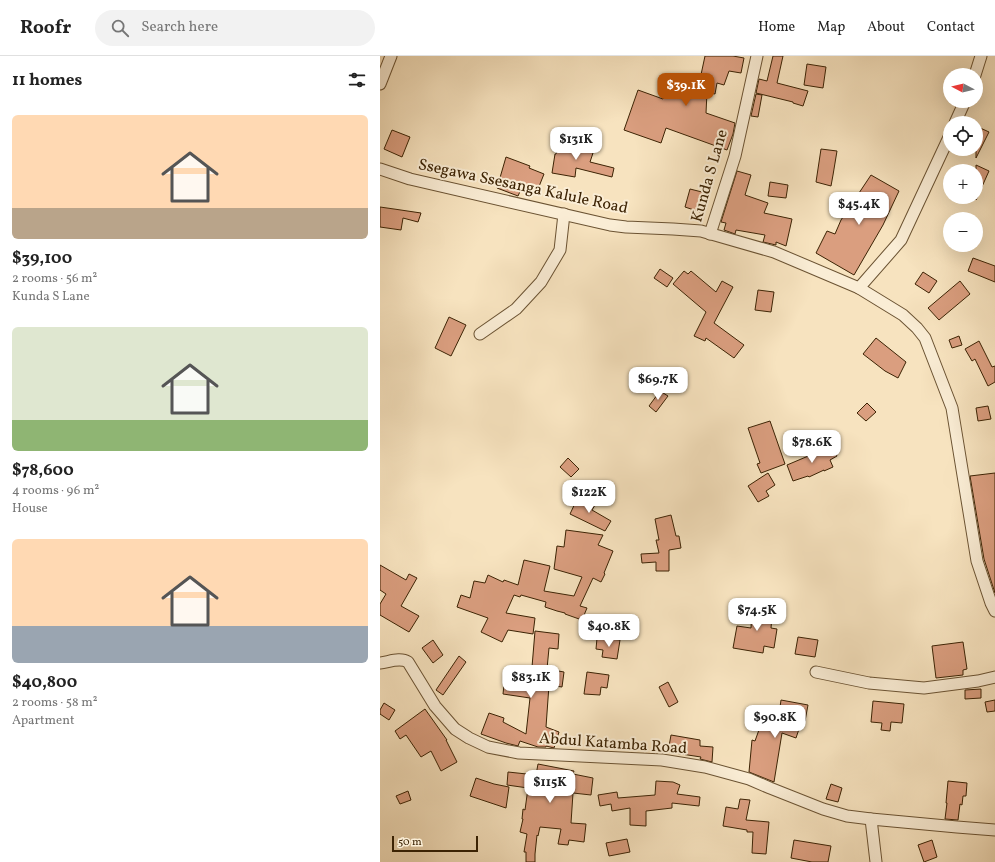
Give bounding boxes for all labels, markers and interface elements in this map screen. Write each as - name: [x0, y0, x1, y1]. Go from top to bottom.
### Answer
- search box: [95, 10, 375, 46]
- text: Roofr: [20, 15, 71, 41]
- icon: search: [109, 17, 131, 39]
- text: Search here: [141, 17, 218, 38]
- text: Home: [758, 18, 795, 37]
- text: Map: [817, 18, 845, 37]
- text: About: [867, 18, 905, 37]
- text: Contact: [927, 18, 975, 37]
- north arrow: [943, 68, 983, 108]
- map controls: [943, 68, 983, 252]
- text: 11 homes: [12, 69, 82, 92]
- icon: filters: [346, 69, 368, 91]
- pin: $39.1K: [653, 73, 719, 107]
- text: $39.1K: [666, 77, 706, 95]
- button: locate: [943, 116, 983, 156]
- pin: $131K: [548, 127, 604, 161]
- street label: Kunda S Lane: [686, 127, 734, 225]
- text: $131K: [559, 131, 593, 149]
- icon: home: [154, 141, 226, 213]
- street label: Ssegawa Ssesanga Kalule Road: [416, 154, 630, 220]
- button: +: [943, 164, 983, 204]
- pin: $45.4K: [826, 192, 892, 226]
- text: $45.4K: [838, 196, 880, 214]
- button: −: [943, 212, 983, 252]
- text: $39,100: [12, 247, 72, 270]
- text: 2 rooms · 56 m²: [12, 270, 97, 288]
- text: Kunda S Lane: [12, 288, 90, 306]
- icon: home: [154, 353, 226, 425]
- pin: $69.7K: [625, 367, 691, 401]
- text: $69.7K: [638, 371, 678, 389]
- pin: $78.6K: [779, 430, 845, 464]
- text: $78.6K: [792, 434, 832, 452]
- text: $78,600: [12, 459, 74, 482]
- pin: $122K: [561, 480, 617, 514]
- text: 4 rooms · 96 m²: [12, 482, 99, 500]
- text: $122K: [571, 484, 607, 502]
- text: House: [12, 500, 48, 518]
- icon: home: [154, 565, 226, 637]
- pin: $74.5K: [724, 598, 790, 632]
- text: $74.5K: [737, 602, 777, 620]
- pin: $40.8K: [576, 614, 642, 648]
- text: $40.8K: [587, 618, 631, 636]
- pin: $83.1K: [498, 665, 564, 699]
- text: $83.1K: [511, 669, 551, 687]
- text: $40,800: [12, 671, 77, 694]
- text: 2 rooms · 58 m²: [12, 694, 97, 712]
- pin: $90.8K: [742, 705, 808, 739]
- text: $90.8K: [754, 709, 796, 727]
- text: Apartment: [12, 712, 75, 730]
- street label: Abdul Katamba Road: [538, 728, 688, 760]
- pin: $115K: [522, 770, 578, 804]
- text: $115K: [533, 774, 567, 792]
- scale bar: [392, 834, 478, 853]
- text: 50 m: [398, 835, 422, 850]

